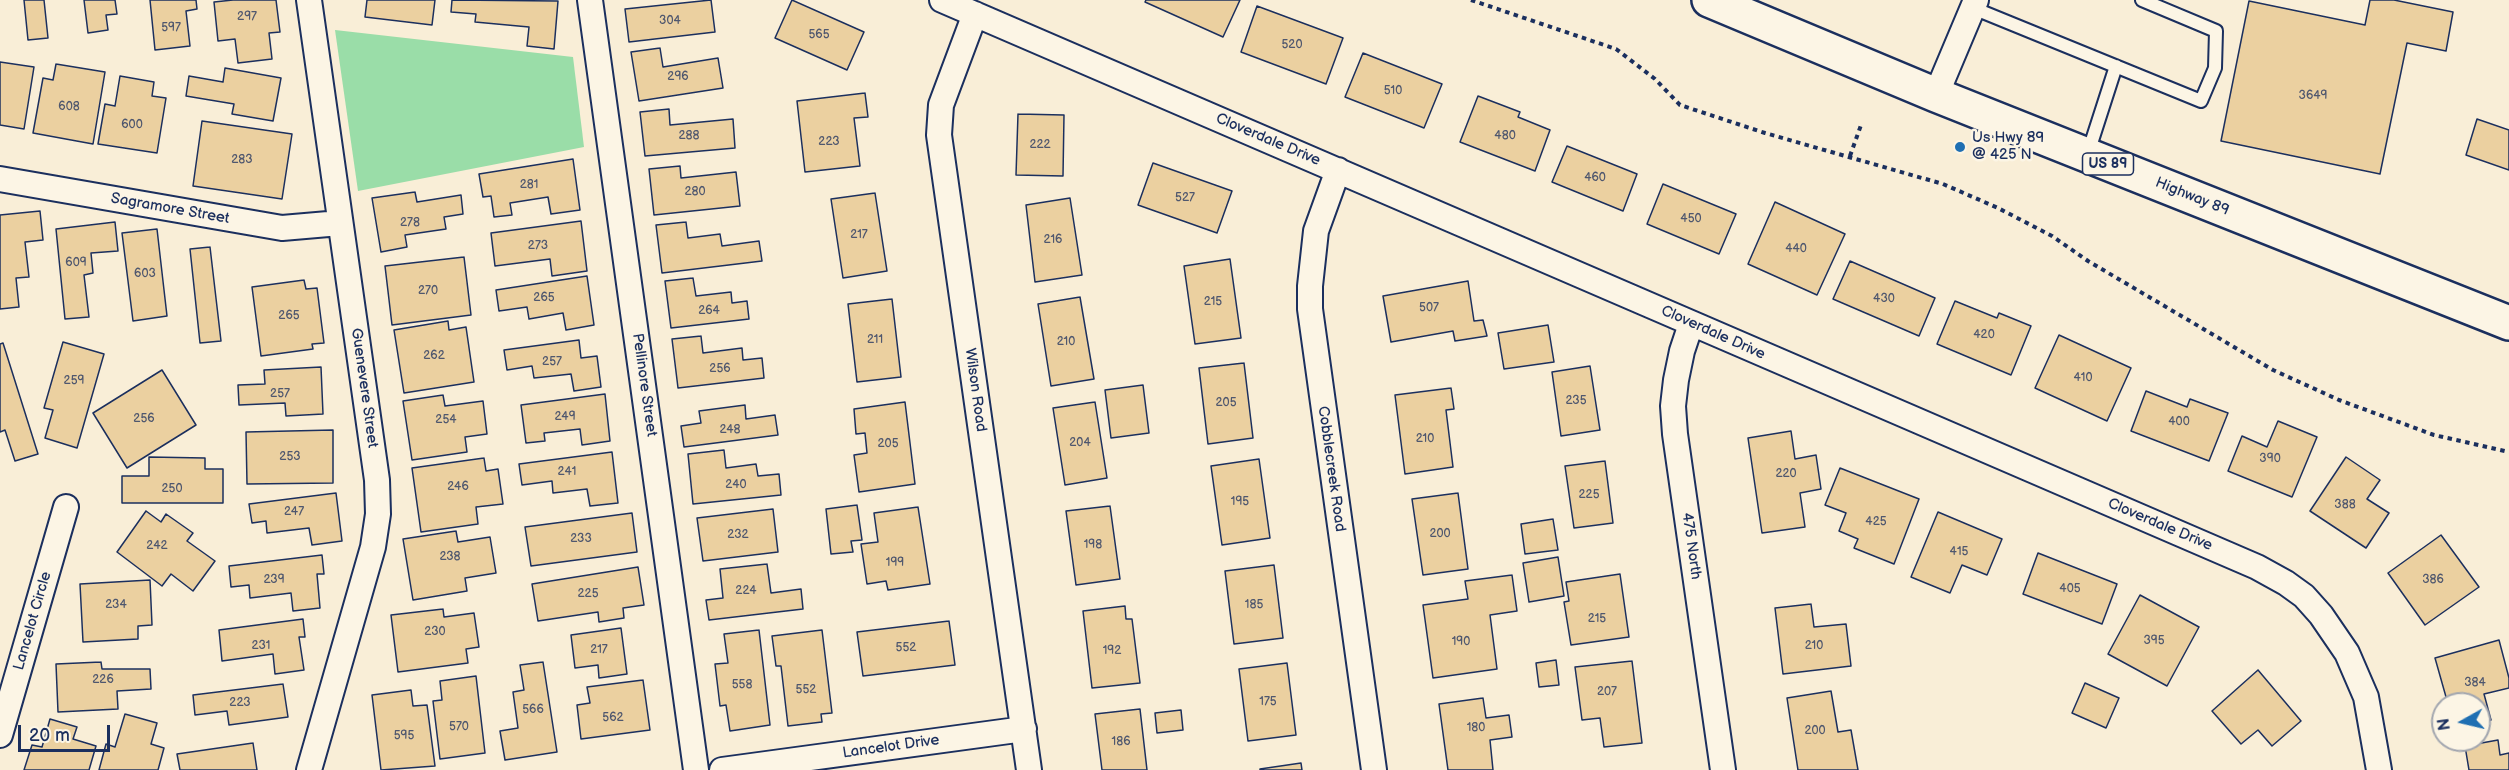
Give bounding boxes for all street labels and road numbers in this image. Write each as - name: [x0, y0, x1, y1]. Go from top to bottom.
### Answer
- street label: Cloverdale Drive: [1213, 110, 1323, 170]
- road number: US 89: [2082, 153, 2134, 175]
- street label: Highway 89: [2152, 174, 2232, 220]
- street label: Sagramore Street: [109, 190, 231, 228]
- street label: Cloverdale Drive: [1658, 302, 1768, 364]
- street label: Guenevere Street: [347, 327, 381, 449]
- street label: Pellinore Street: [628, 332, 660, 438]
- street label: Wilson Road: [960, 347, 990, 433]
- street label: Cobblecreek Road: [1313, 405, 1349, 533]
- street label: Cloverdale Drive: [2105, 495, 2215, 555]
- street label: 475 North: [1677, 511, 1705, 581]
- street label: Lancelot Circle: [10, 570, 56, 672]
- street label: Lancelot Drive: [841, 731, 941, 763]

